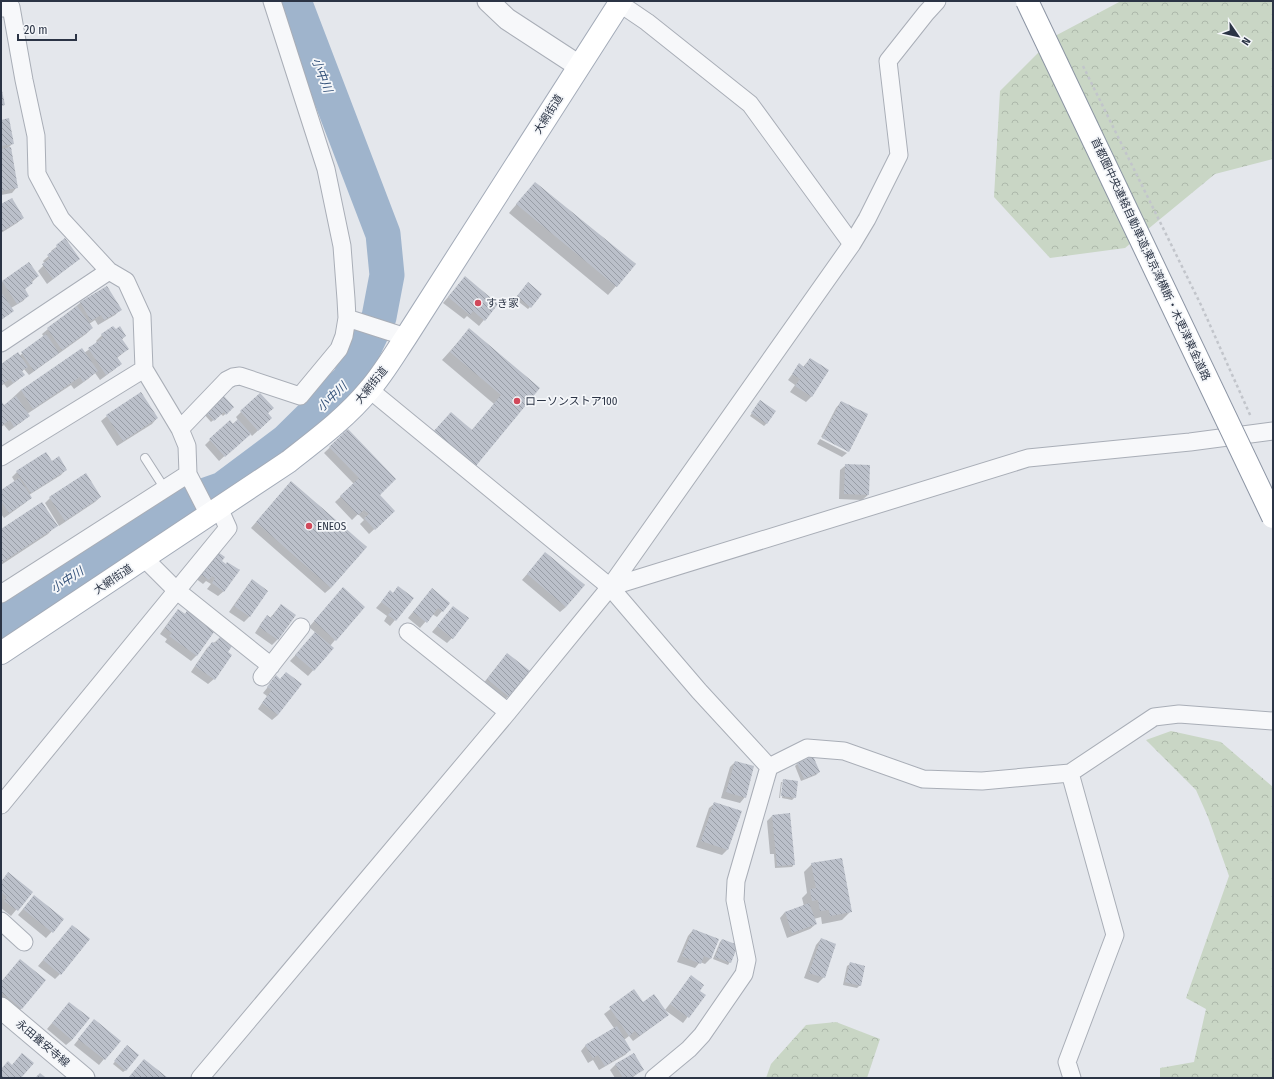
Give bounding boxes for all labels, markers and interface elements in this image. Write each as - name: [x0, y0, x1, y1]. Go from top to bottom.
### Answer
- scale bar: [18, 16, 76, 42]
- north arrow: [1218, 16, 1258, 56]
- text: 20 m: [24, 23, 48, 37]
- text: N: [1239, 35, 1253, 48]
- water label: 小中川: [309, 56, 336, 96]
- street label: 大網街道: [531, 92, 566, 136]
- street label: 首都圏中央連絡自動車道;東京湾横断・木更津東金道路: [1088, 136, 1213, 383]
- place label: すき家: [486, 297, 519, 310]
- marker: すき家: [473, 298, 483, 308]
- street label: 大網街道: [352, 364, 390, 407]
- water label: 小中川: [314, 378, 351, 415]
- place label: ローソンストア100: [525, 395, 618, 408]
- marker: ローソンストア100: [512, 396, 522, 406]
- place label: ENEOS: [317, 520, 347, 533]
- marker: ENEOS: [304, 521, 314, 531]
- street label: 大網街道: [91, 562, 135, 597]
- water label: 小中川: [48, 563, 88, 596]
- street label: 永田養安寺線: [13, 1017, 72, 1070]

